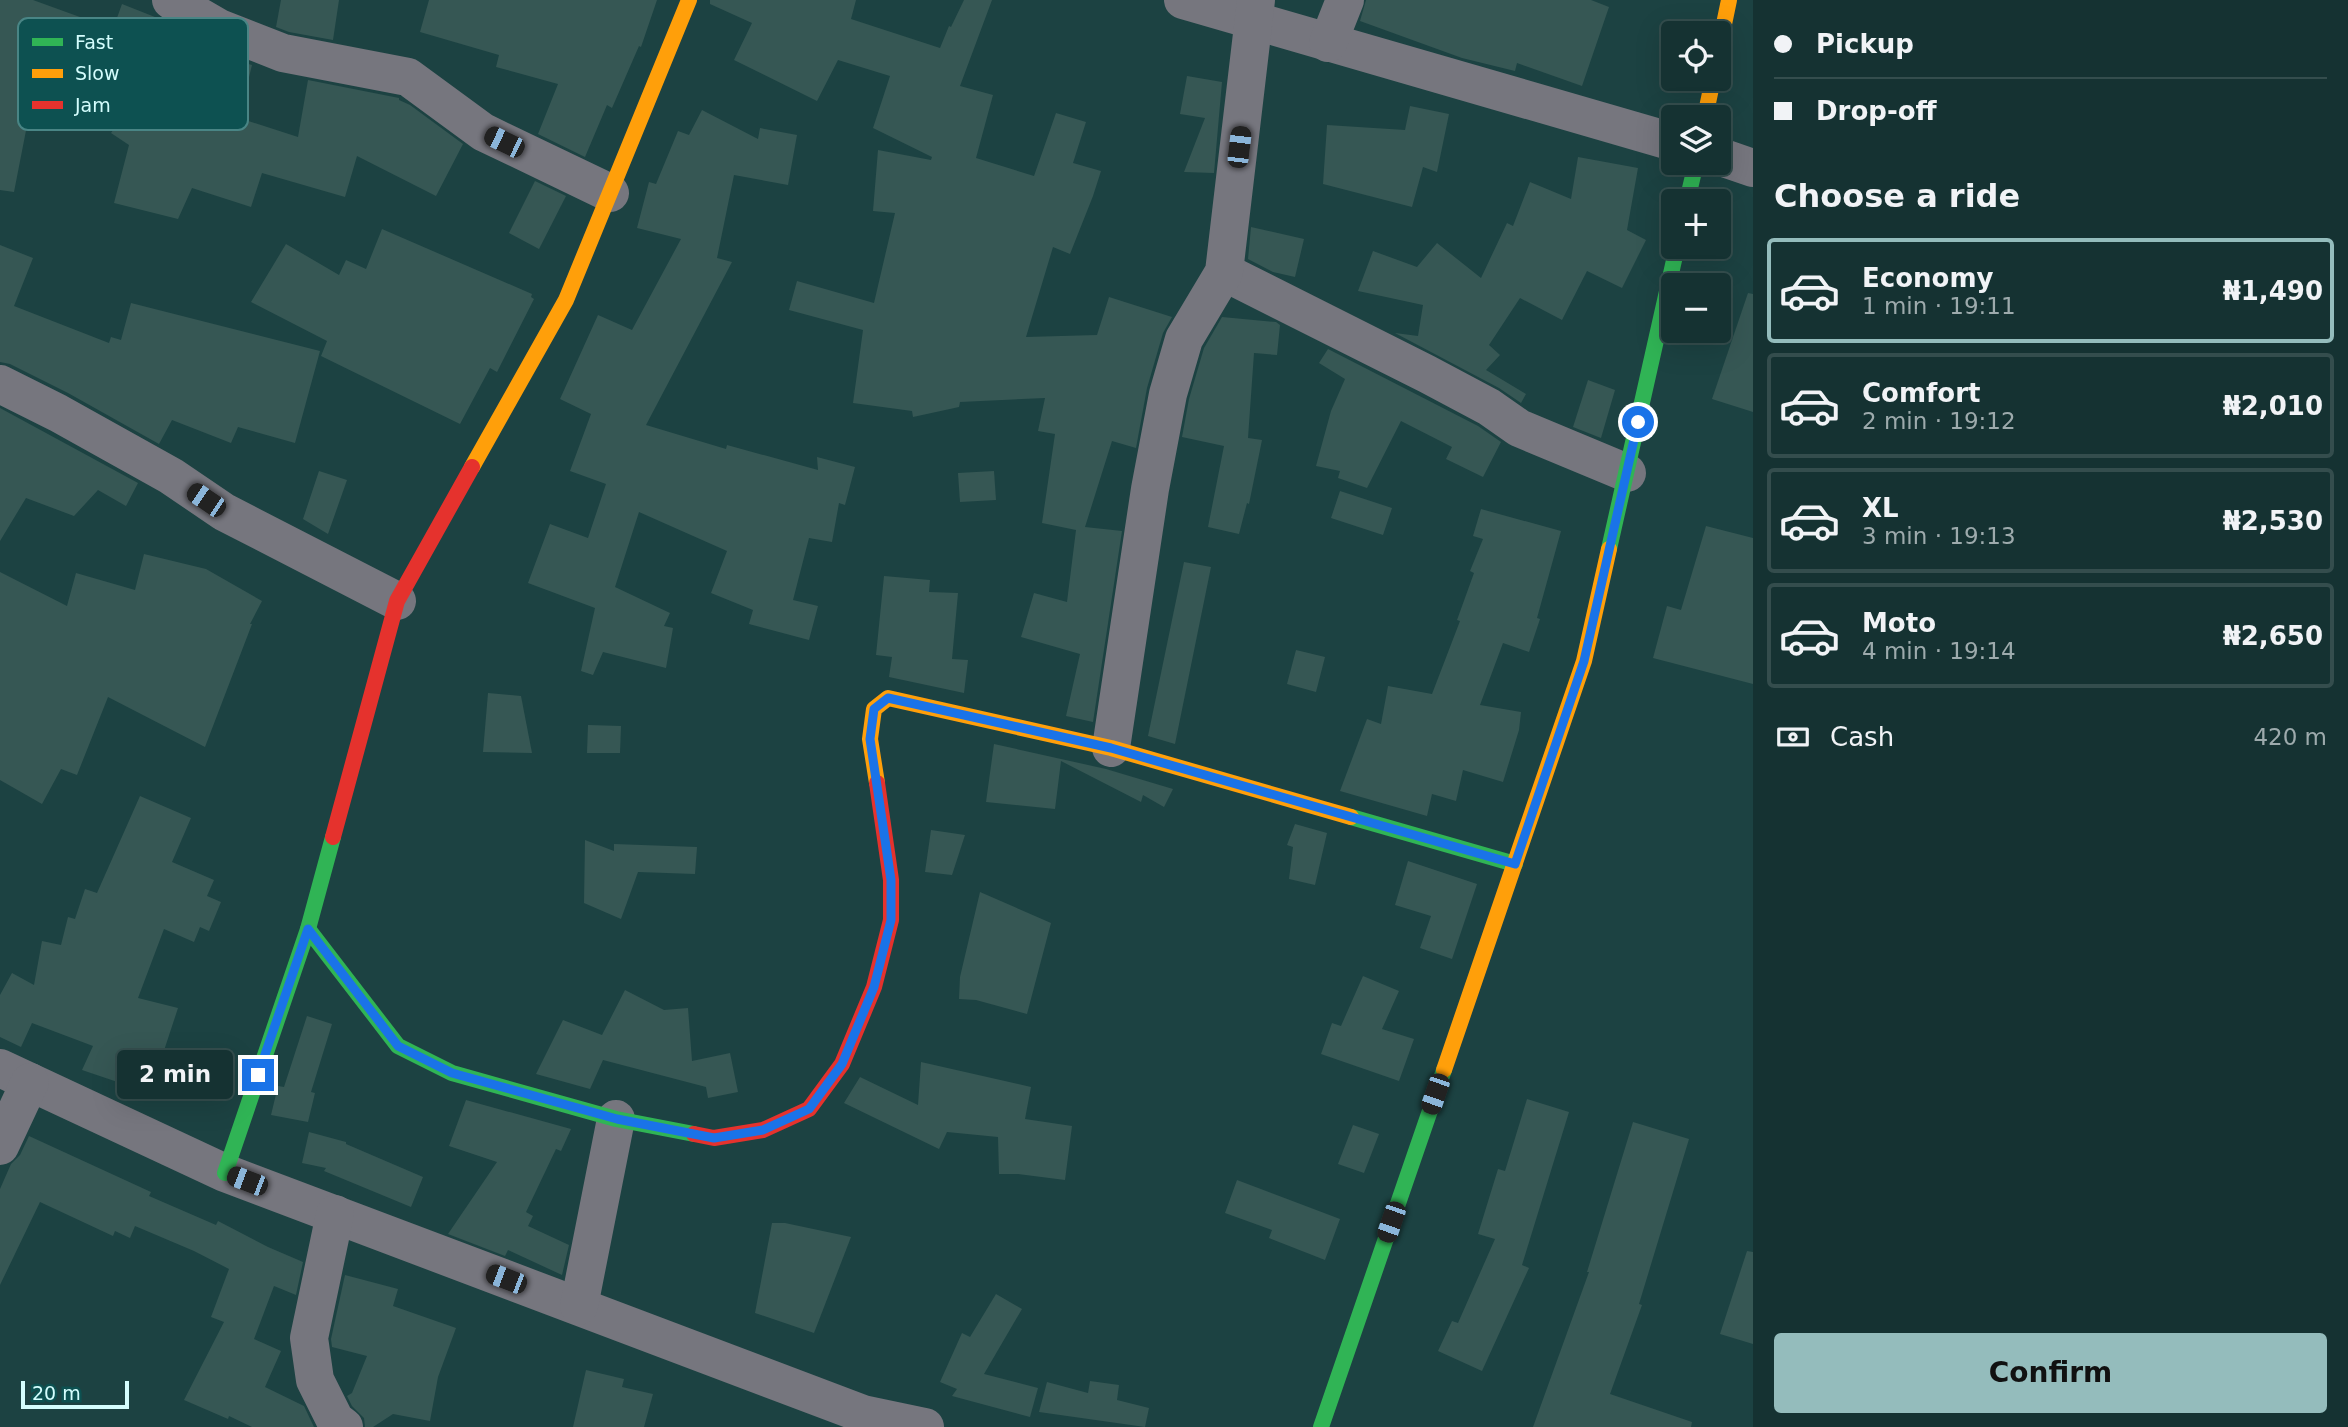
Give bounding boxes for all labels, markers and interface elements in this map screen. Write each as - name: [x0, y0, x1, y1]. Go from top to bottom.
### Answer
- legend: [18, 18, 248, 130]
- map controls: [1661, 21, 1731, 343]
- button: locate: [1661, 21, 1731, 91]
- text: Pickup: [1816, 29, 1914, 59]
- text: Fast: [75, 31, 113, 53]
- text: Slow: [75, 62, 120, 84]
- text: Jam: [74, 94, 111, 116]
- text: Drop-off: [1816, 96, 1937, 126]
- button: layers: [1661, 105, 1731, 175]
- car: [481, 123, 528, 161]
- car: [1227, 125, 1252, 169]
- text: Choose a ride: [1774, 177, 2020, 215]
- button: +: [1661, 189, 1731, 259]
- icon: car: [1778, 259, 1841, 322]
- text: Economy: [1862, 263, 1993, 293]
- button: −: [1661, 273, 1731, 343]
- text: ₦1,490: [2223, 276, 2323, 306]
- text: 1 min · 19:11: [1862, 293, 2016, 319]
- icon: car: [1778, 374, 1841, 437]
- text: Comfort: [1862, 378, 1980, 408]
- text: ₦2,010: [2223, 391, 2323, 421]
- route start: [1622, 406, 1654, 438]
- text: 2 min · 19:12: [1862, 408, 2016, 434]
- car: [183, 480, 230, 520]
- icon: car: [1778, 489, 1841, 552]
- text: XL: [1862, 493, 1899, 523]
- text: ₦2,530: [2223, 506, 2323, 536]
- text: 3 min · 19:13: [1862, 523, 2016, 549]
- icon: car: [1778, 604, 1841, 667]
- text: Moto: [1862, 608, 1936, 638]
- text: ₦2,650: [2223, 621, 2323, 651]
- text: 4 min · 19:14: [1862, 638, 2016, 664]
- icon: cash: [1774, 718, 1812, 756]
- text: Cash: [1830, 722, 1894, 752]
- text: 420 m: [2253, 724, 2327, 750]
- callout: 2 min: [118, 1050, 233, 1100]
- route end: [242, 1059, 274, 1091]
- text: 2 min: [139, 1061, 211, 1087]
- car: [1419, 1071, 1452, 1117]
- car: [224, 1164, 271, 1198]
- car: [1375, 1199, 1408, 1245]
- car: [483, 1262, 530, 1296]
- button: Confirm: [1774, 1333, 2327, 1413]
- scale bar: [21, 1378, 130, 1410]
- text: 20 m: [32, 1382, 81, 1404]

